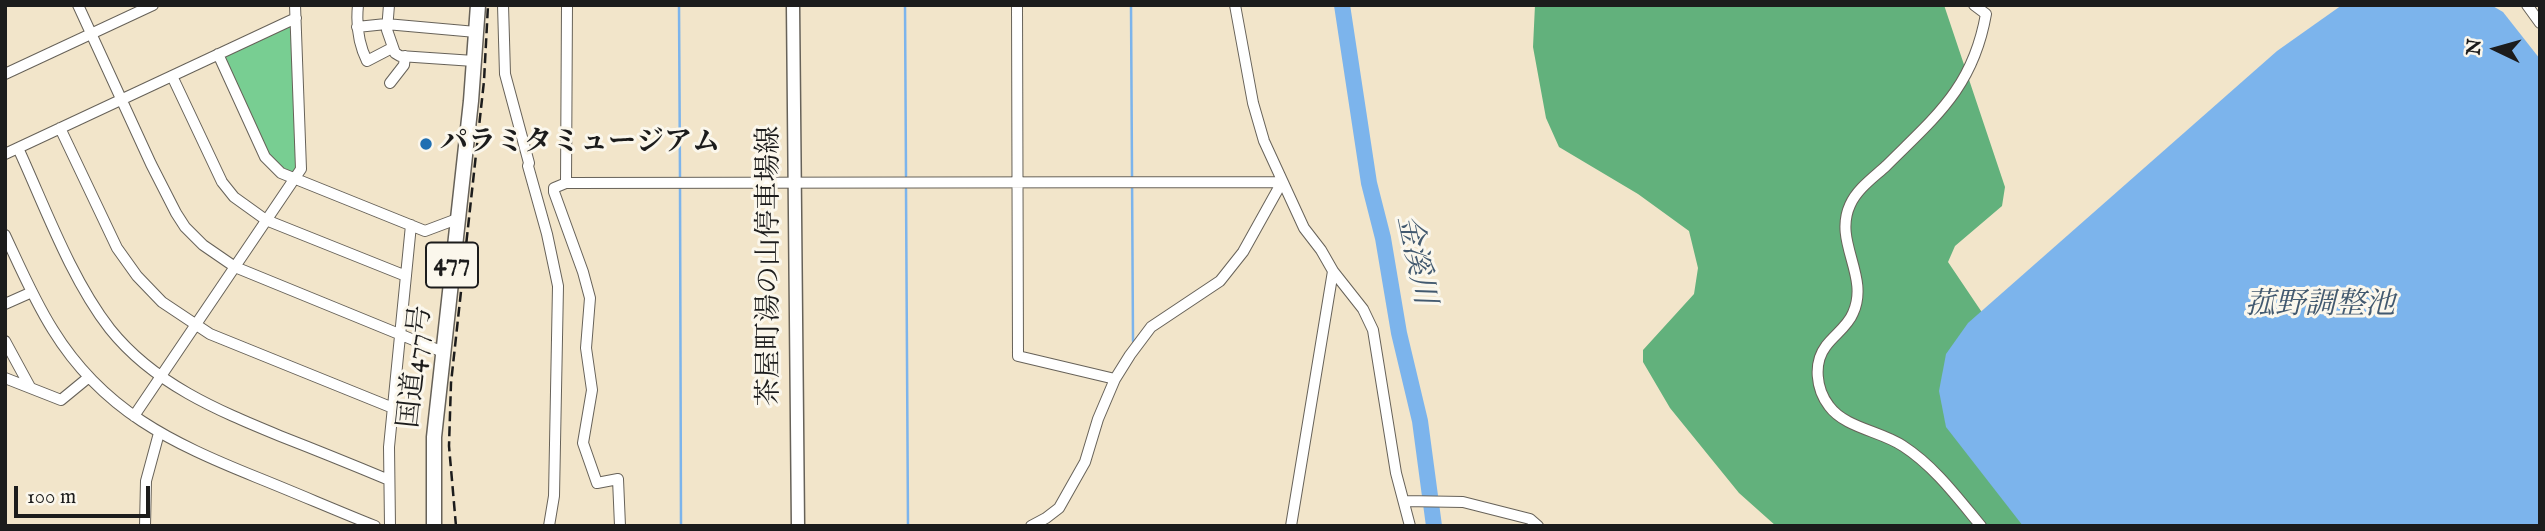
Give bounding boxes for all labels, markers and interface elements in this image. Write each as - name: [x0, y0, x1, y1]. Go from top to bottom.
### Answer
- north arrow: [2461, 14, 2531, 84]
- text: N: [2462, 38, 2488, 56]
- street label: 茶屋町湯の山停車場線: [754, 126, 788, 406]
- place label: パラミタミュージアム: [440, 127, 720, 161]
- marker: パラミタミュージアム: [418, 136, 434, 152]
- water label: 金溪川: [1387, 212, 1441, 308]
- road number: 477: [426, 242, 478, 288]
- water label: 菰野調整池: [2245, 289, 2395, 325]
- street label: 国道477号: [394, 304, 440, 430]
- scale bar: [18, 472, 154, 516]
- text: 100 m: [27, 484, 76, 511]

